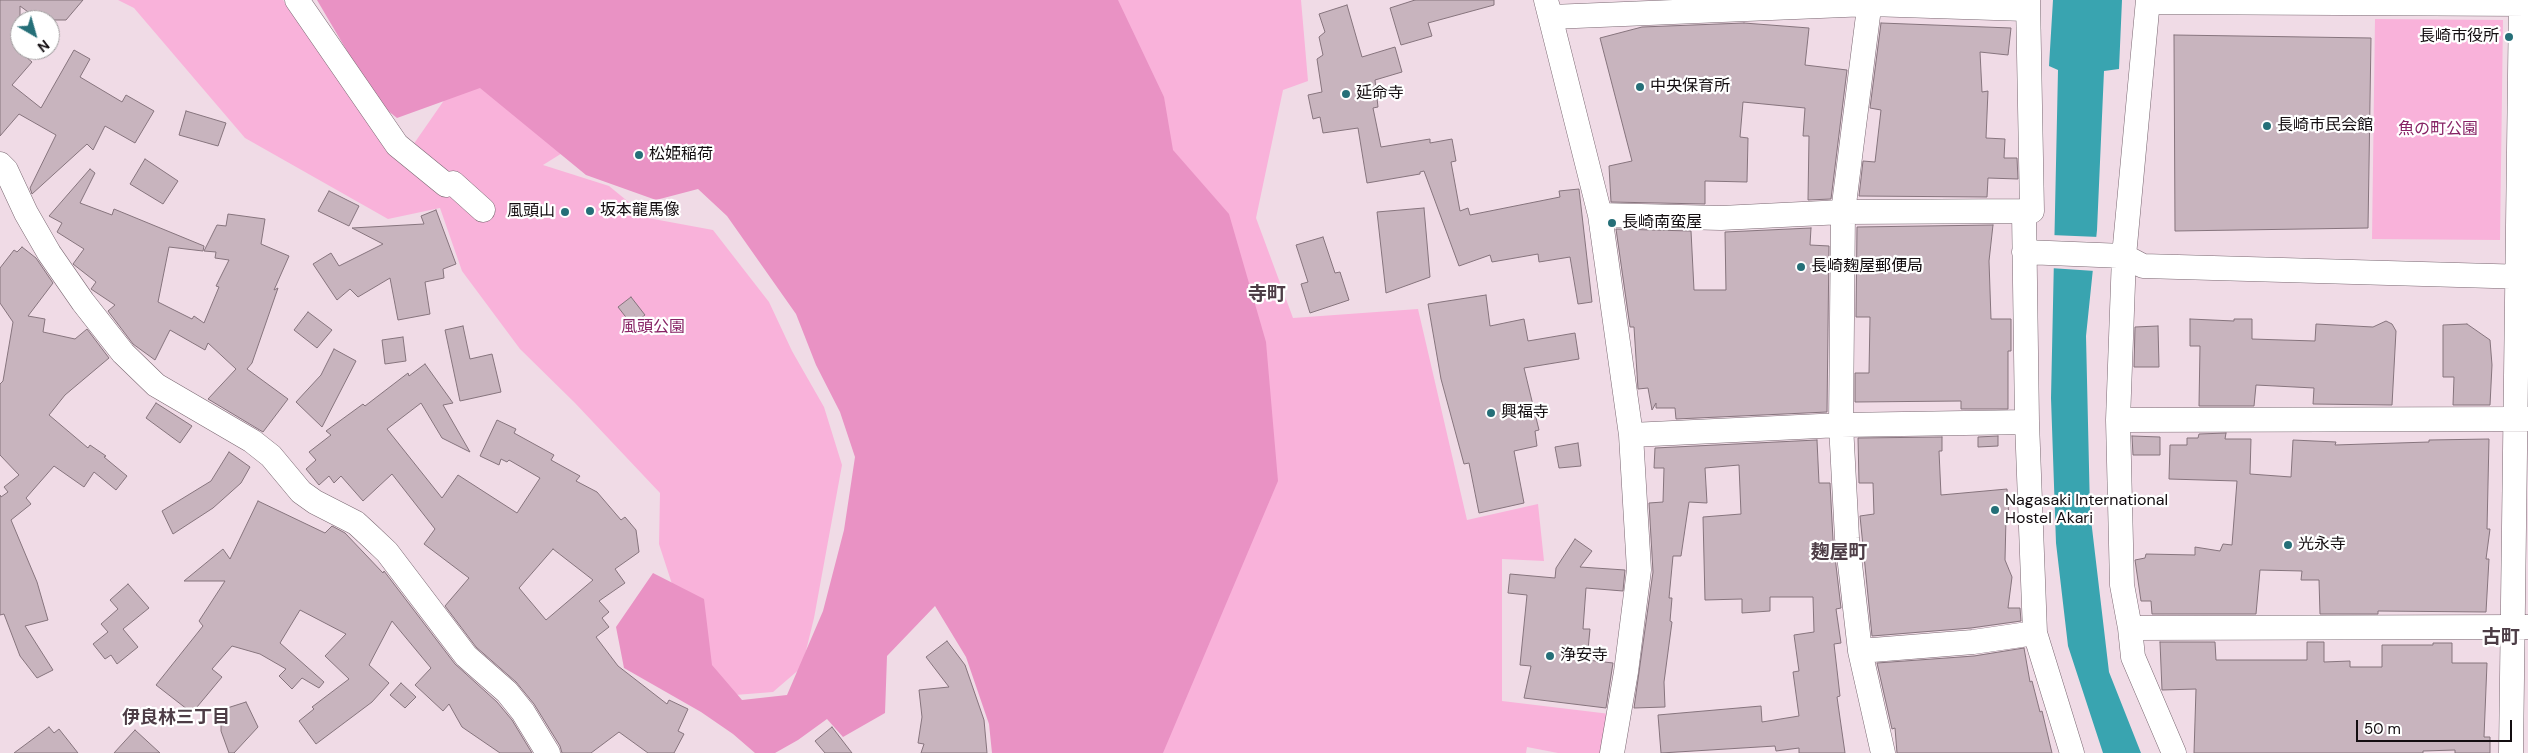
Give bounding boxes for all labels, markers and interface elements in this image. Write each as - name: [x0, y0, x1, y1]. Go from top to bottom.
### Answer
- north arrow: [10, 10, 60, 60]
- place label: 長崎市役所: [2419, 27, 2499, 47]
- marker: 長崎市役所: [2503, 31, 2515, 43]
- text: N: [34, 36, 53, 56]
- place label: 中央保育所: [1650, 77, 1730, 97]
- marker: 中央保育所: [1634, 81, 1646, 93]
- place label: 延命寺: [1356, 84, 1404, 104]
- marker: 延命寺: [1340, 88, 1352, 100]
- place label: 長崎市民会館: [2277, 116, 2373, 136]
- marker: 長崎市民会館: [2261, 120, 2273, 132]
- park label: 魚の町公園: [2398, 120, 2478, 140]
- place label: 松姫稲荷: [649, 145, 713, 165]
- marker: 松姫稲荷: [633, 149, 645, 161]
- place label: 坂本龍馬像: [600, 201, 680, 221]
- place label: 風頭山: [507, 202, 555, 222]
- marker: 坂本龍馬像: [584, 205, 596, 217]
- marker: 風頭山: [559, 206, 571, 218]
- place label: 長崎南蛮屋: [1622, 213, 1702, 233]
- marker: 長崎南蛮屋: [1606, 217, 1618, 229]
- place label: 長崎麹屋郵便局: [1811, 257, 1923, 277]
- marker: 長崎麹屋郵便局: [1795, 261, 1807, 273]
- district label: 寺町: [1248, 284, 1286, 306]
- park label: 風頭公園: [621, 318, 685, 338]
- place label: 興福寺: [1501, 403, 1549, 423]
- marker: 興福寺: [1485, 407, 1497, 419]
- place label: Nagasaki International Hostel Akari: [2005, 491, 2168, 529]
- marker: Nagasaki International Hostel Akari: [1989, 504, 2001, 516]
- place label: 光永寺: [2298, 535, 2346, 555]
- marker: 光永寺: [2282, 539, 2294, 551]
- district label: 麹屋町: [1811, 542, 1867, 564]
- district label: 古町: [2482, 627, 2520, 649]
- place label: 浄安寺: [1560, 646, 1608, 666]
- marker: 浄安寺: [1544, 650, 1556, 662]
- district label: 伊良林三丁目: [122, 707, 230, 729]
- scale bar: [2358, 710, 2514, 742]
- text: 50 m: [2364, 719, 2401, 739]

